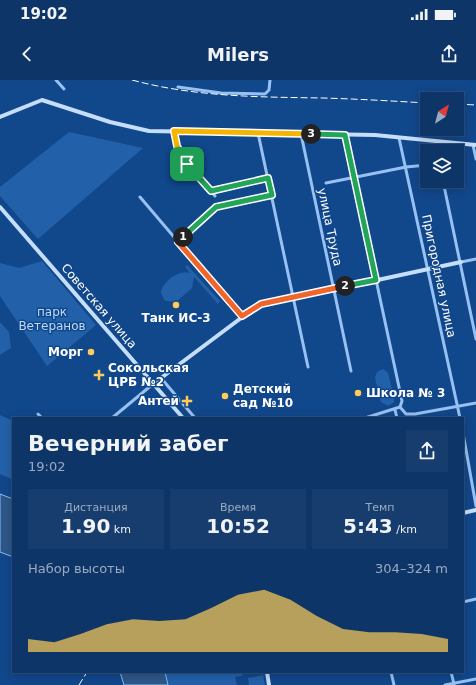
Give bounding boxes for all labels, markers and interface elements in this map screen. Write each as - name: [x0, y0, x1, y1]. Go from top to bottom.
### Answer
- text: 19:02: [20, 5, 68, 23]
- icon: back: [16, 43, 38, 65]
- icon: share: [438, 43, 460, 65]
- text: Milers: [207, 44, 269, 65]
- north arrow: [420, 92, 464, 136]
- map controls: [420, 92, 464, 188]
- pin: 3: [301, 124, 321, 144]
- text: 3: [307, 127, 315, 140]
- button: layers: [420, 144, 464, 188]
- pin: [170, 147, 204, 181]
- icon: arrive: [176, 153, 198, 175]
- street label: улица Труда: [315, 187, 345, 267]
- street label: Пригородная улица: [419, 213, 459, 339]
- pin: 1: [173, 227, 193, 247]
- text: 1: [179, 230, 187, 243]
- street label: Советская улица: [58, 261, 140, 351]
- pin: 2: [335, 276, 355, 296]
- text: 2: [341, 279, 349, 292]
- marker: Танк ИС-3: [171, 300, 181, 310]
- park label: парк Ветеранов: [18, 305, 86, 333]
- place label: Танк ИС-3: [141, 311, 211, 325]
- place label: Морг: [48, 345, 83, 359]
- marker: Морг: [86, 347, 96, 357]
- place label: Сокольская ЦРБ №2: [108, 361, 189, 389]
- marker: Сокольская ЦРБ №2: [93, 369, 105, 381]
- place label: Детский сад №10: [233, 382, 293, 410]
- place label: Школа № 3: [366, 386, 445, 400]
- marker: Школа № 3: [353, 388, 363, 398]
- marker: Детский сад №10: [220, 391, 230, 401]
- place label: Антей: [138, 394, 179, 408]
- marker: Антей: [182, 396, 192, 406]
- button: share: [406, 430, 448, 472]
- text: Вечерний забег: [28, 431, 229, 456]
- text: 19:02: [28, 459, 65, 474]
- text: Дистанция: [64, 501, 128, 514]
- text: Время: [220, 501, 256, 514]
- text: Темп: [366, 501, 394, 514]
- text: 1.90: [61, 514, 110, 538]
- text: 10:52: [206, 514, 270, 538]
- text: 5:43: [343, 514, 393, 538]
- text: km: [110, 523, 131, 536]
- text: /km: [393, 523, 417, 536]
- text: Набор высоты: [28, 561, 125, 576]
- text: 304–324 m: [375, 561, 448, 576]

